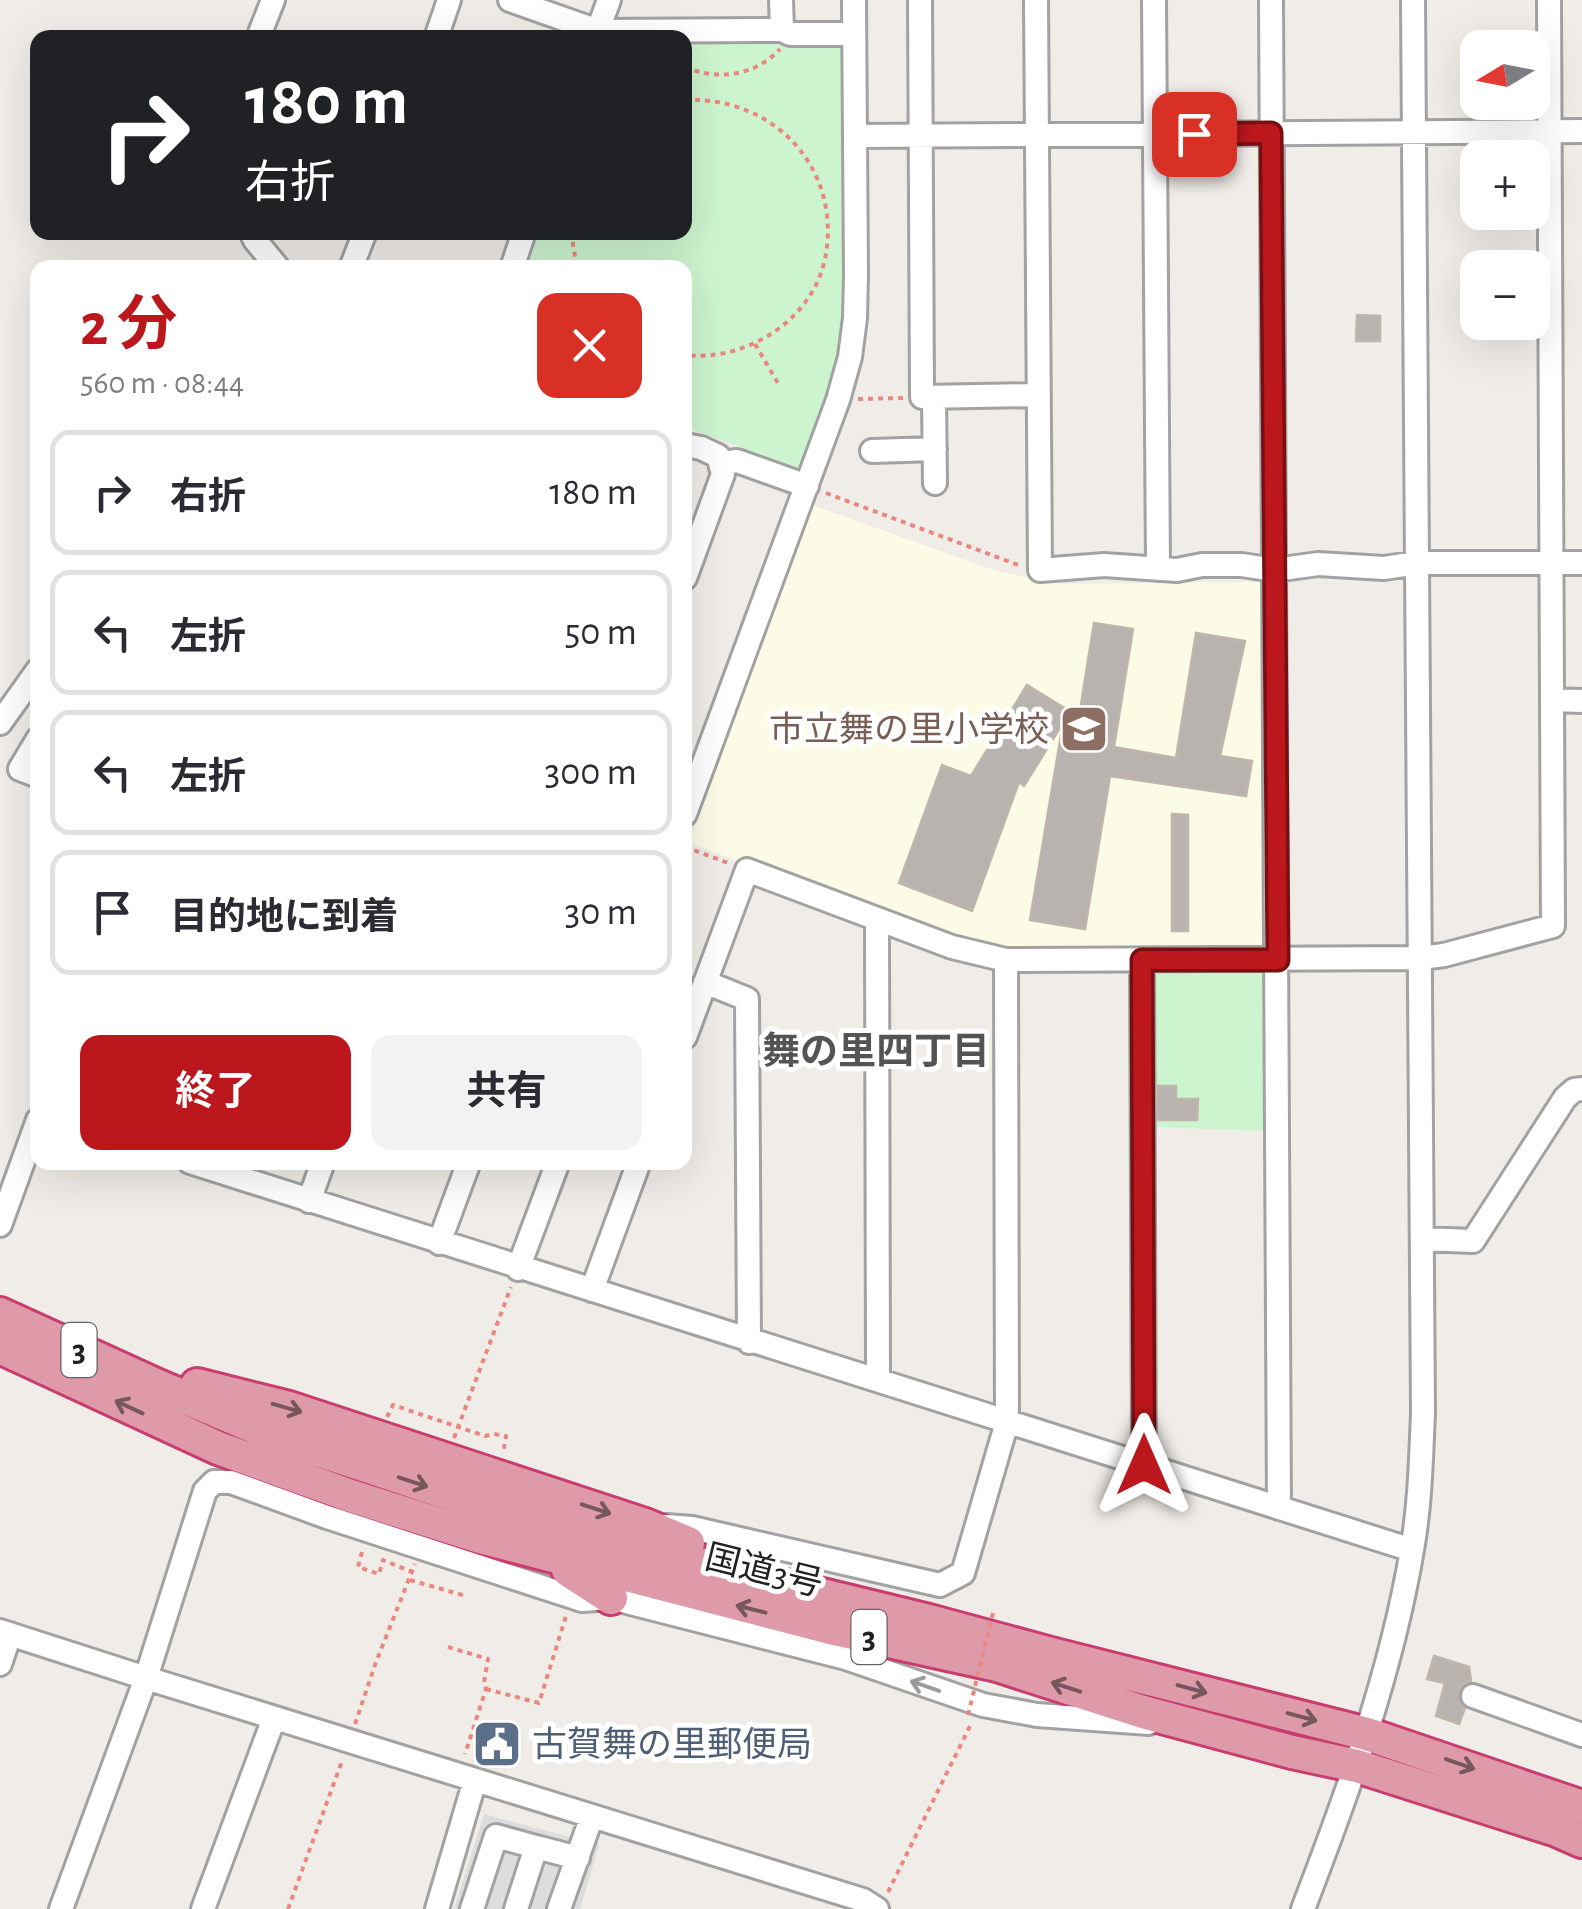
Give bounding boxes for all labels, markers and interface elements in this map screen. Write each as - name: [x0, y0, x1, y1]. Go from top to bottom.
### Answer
- north arrow: [1460, 30, 1550, 120]
- map controls: [1460, 30, 1550, 340]
- text: 180 m: [245, 67, 408, 137]
- icon: right: [80, 70, 210, 200]
- pin: [1152, 92, 1237, 177]
- icon: arrive: [1167, 107, 1222, 162]
- button: +: [1460, 140, 1550, 230]
- text: 右折: [245, 161, 335, 206]
- button: −: [1460, 250, 1550, 340]
- button: close: [537, 293, 642, 398]
- text: 2 分: [80, 296, 177, 356]
- text: 560 m · 08:44: [80, 367, 244, 399]
- icon: right: [85, 465, 140, 520]
- text: 180 m: [549, 474, 637, 512]
- text: 右折: [170, 479, 246, 517]
- icon: left: [85, 605, 140, 660]
- text: 50 m: [564, 614, 637, 652]
- text: 左折: [170, 619, 246, 657]
- school or university icon: 市立舞の里小学校: [1058, 703, 1110, 755]
- place label: 市立舞の里小学校: [769, 711, 1049, 748]
- icon: left: [85, 745, 140, 800]
- text: 300 m: [545, 754, 637, 792]
- text: 左折: [170, 759, 246, 797]
- icon: arrive: [85, 885, 140, 940]
- text: 30 m: [565, 894, 637, 932]
- text: 目的地に到着: [170, 899, 398, 937]
- district label: 舞の里四丁目: [762, 1031, 990, 1072]
- button: 終了: [80, 1035, 351, 1150]
- button: 共有: [371, 1035, 642, 1150]
- road number: 3: [62, 1323, 96, 1377]
- one-way arrow: [115, 1397, 145, 1416]
- one-way arrow: [271, 1400, 303, 1418]
- position arrow: [1092, 1413, 1196, 1517]
- one-way arrow: [397, 1474, 428, 1492]
- one-way arrow: [580, 1501, 612, 1519]
- street label: 国道3号: [701, 1538, 826, 1603]
- one-way arrow: [736, 1598, 767, 1617]
- road number: 3: [852, 1610, 886, 1664]
- one-way arrow: [911, 1676, 942, 1694]
- one-way arrow: [1051, 1677, 1083, 1695]
- one-way arrow: [1176, 1680, 1207, 1699]
- one-way arrow: [1286, 1709, 1317, 1728]
- public building icon: 古賀舞の里郵便局: [471, 1718, 523, 1770]
- place label: 古賀舞の里郵便局: [532, 1726, 812, 1763]
- one-way arrow: [1443, 1756, 1475, 1774]

